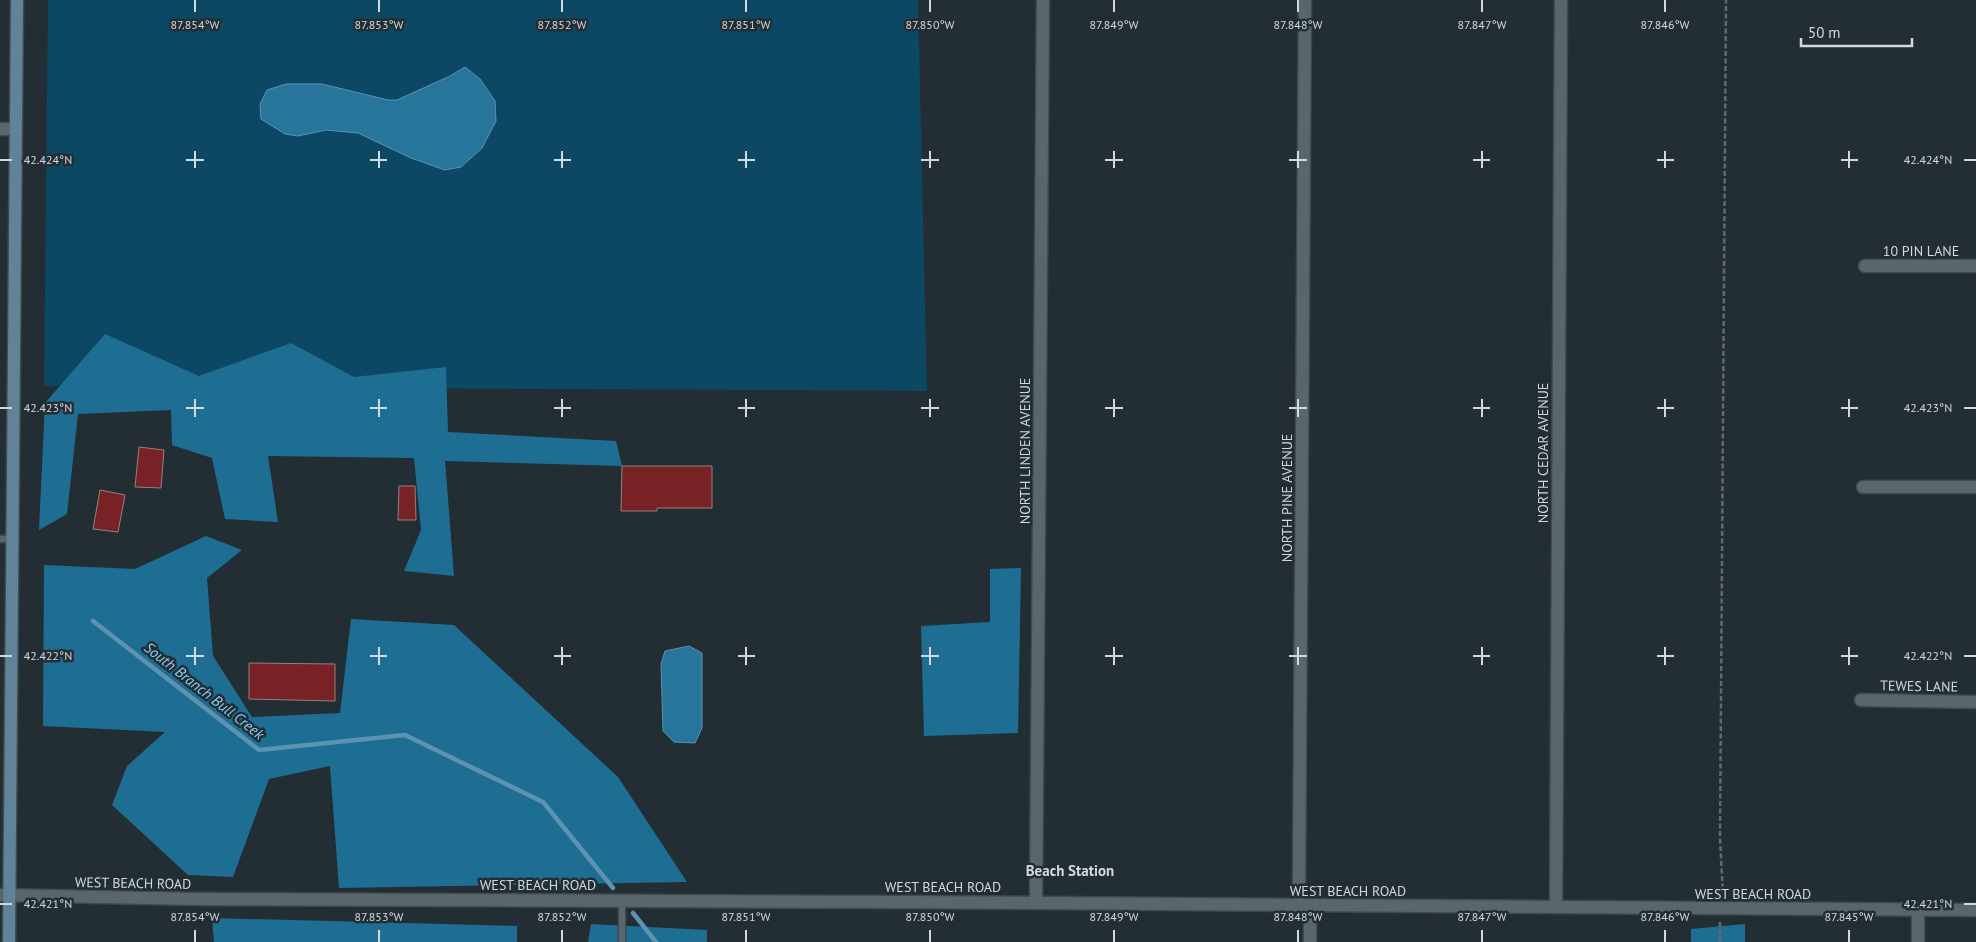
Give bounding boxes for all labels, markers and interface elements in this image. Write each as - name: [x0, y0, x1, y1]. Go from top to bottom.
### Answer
- scale bar: [1801, 15, 1912, 47]
- text: 87.854°W: [171, 17, 220, 32]
- text: 87.853°W: [355, 17, 404, 32]
- text: 87.852°W: [538, 17, 587, 32]
- text: 87.851°W: [722, 17, 771, 32]
- text: 87.850°W: [906, 17, 955, 32]
- text: 87.849°W: [1090, 17, 1139, 32]
- text: 87.848°W: [1274, 17, 1323, 32]
- text: 87.847°W: [1458, 17, 1507, 32]
- text: 87.846°W: [1641, 17, 1690, 32]
- text: 50 m: [1808, 23, 1841, 42]
- text: 42.424°N: [24, 152, 72, 167]
- text: 42.424°N: [1904, 152, 1952, 167]
- street label: 10 PIN LANE: [1883, 242, 1959, 260]
- street label: NORTH LINDEN AVENUE: [1016, 378, 1034, 524]
- street label: NORTH CEDAR AVENUE: [1534, 383, 1552, 523]
- text: 42.423°N: [24, 400, 72, 415]
- text: 42.423°N: [1904, 400, 1952, 415]
- street label: NORTH PINE AVENUE: [1278, 434, 1296, 562]
- water label: South Branch Bull Creek: [140, 638, 269, 744]
- text: 42.422°N: [24, 648, 72, 663]
- text: 42.422°N: [1904, 648, 1952, 663]
- street label: TEWES LANE: [1880, 676, 1958, 696]
- district label: Beach Station: [1026, 861, 1114, 880]
- street label: WEST BEACH ROAD: [75, 873, 191, 893]
- street label: WEST BEACH ROAD: [480, 876, 596, 894]
- street label: WEST BEACH ROAD: [885, 878, 1001, 896]
- street label: WEST BEACH ROAD: [1290, 882, 1406, 900]
- street label: WEST BEACH ROAD: [1695, 885, 1811, 903]
- text: 42.421°N: [24, 896, 72, 911]
- text: 42.421°N: [1904, 896, 1952, 911]
- text: 87.854°W: [171, 909, 220, 924]
- text: 87.853°W: [355, 909, 404, 924]
- text: 87.852°W: [538, 909, 587, 924]
- text: 87.851°W: [722, 909, 771, 924]
- text: 87.850°W: [906, 909, 955, 924]
- text: 87.849°W: [1090, 909, 1139, 924]
- text: 87.848°W: [1274, 909, 1323, 924]
- text: 87.847°W: [1458, 909, 1507, 924]
- text: 87.846°W: [1641, 909, 1690, 924]
- text: 87.845°W: [1825, 909, 1874, 924]

